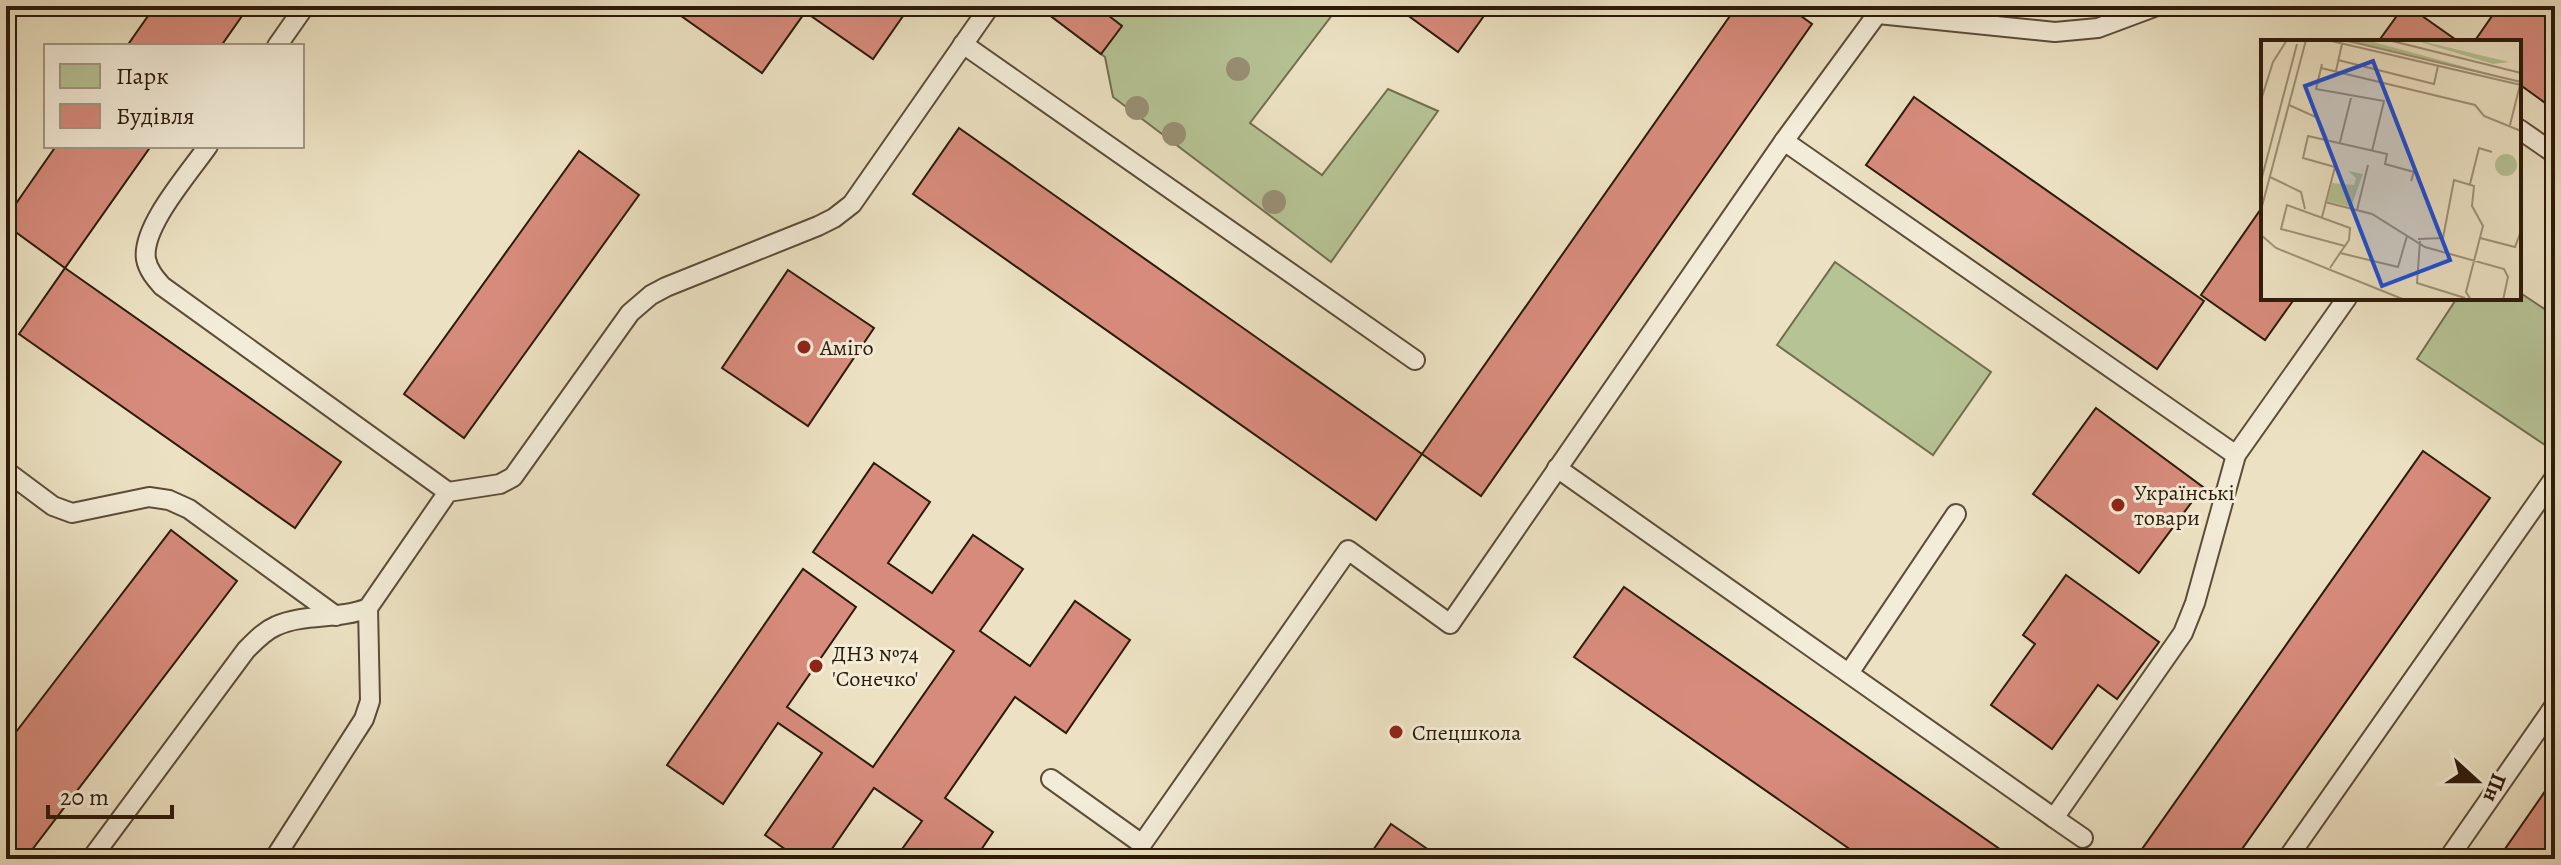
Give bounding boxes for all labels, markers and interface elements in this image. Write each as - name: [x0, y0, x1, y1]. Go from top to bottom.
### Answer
- inset map: [2261, 40, 2521, 300]
- legend: [44, 44, 304, 148]
- text: Парк: [116, 60, 169, 92]
- text: Будівля: [116, 100, 195, 132]
- place label: Аміго: [819, 333, 874, 363]
- marker: Аміго: [795, 338, 813, 356]
- place label: Українські товари: [2134, 478, 2235, 533]
- marker: Українські товари: [2109, 496, 2127, 514]
- place label: ДНЗ №74 'Сонечко': [832, 639, 919, 694]
- marker: ДНЗ №74 'Сонечко': [807, 657, 825, 675]
- place label: Спецшкола: [1412, 718, 1522, 748]
- marker: Спецшкола: [1387, 723, 1405, 741]
- north arrow: [2437, 741, 2517, 821]
- scale bar: [48, 769, 172, 819]
- text: Пн: [2476, 769, 2514, 807]
- text: 20 m: [60, 781, 109, 813]

